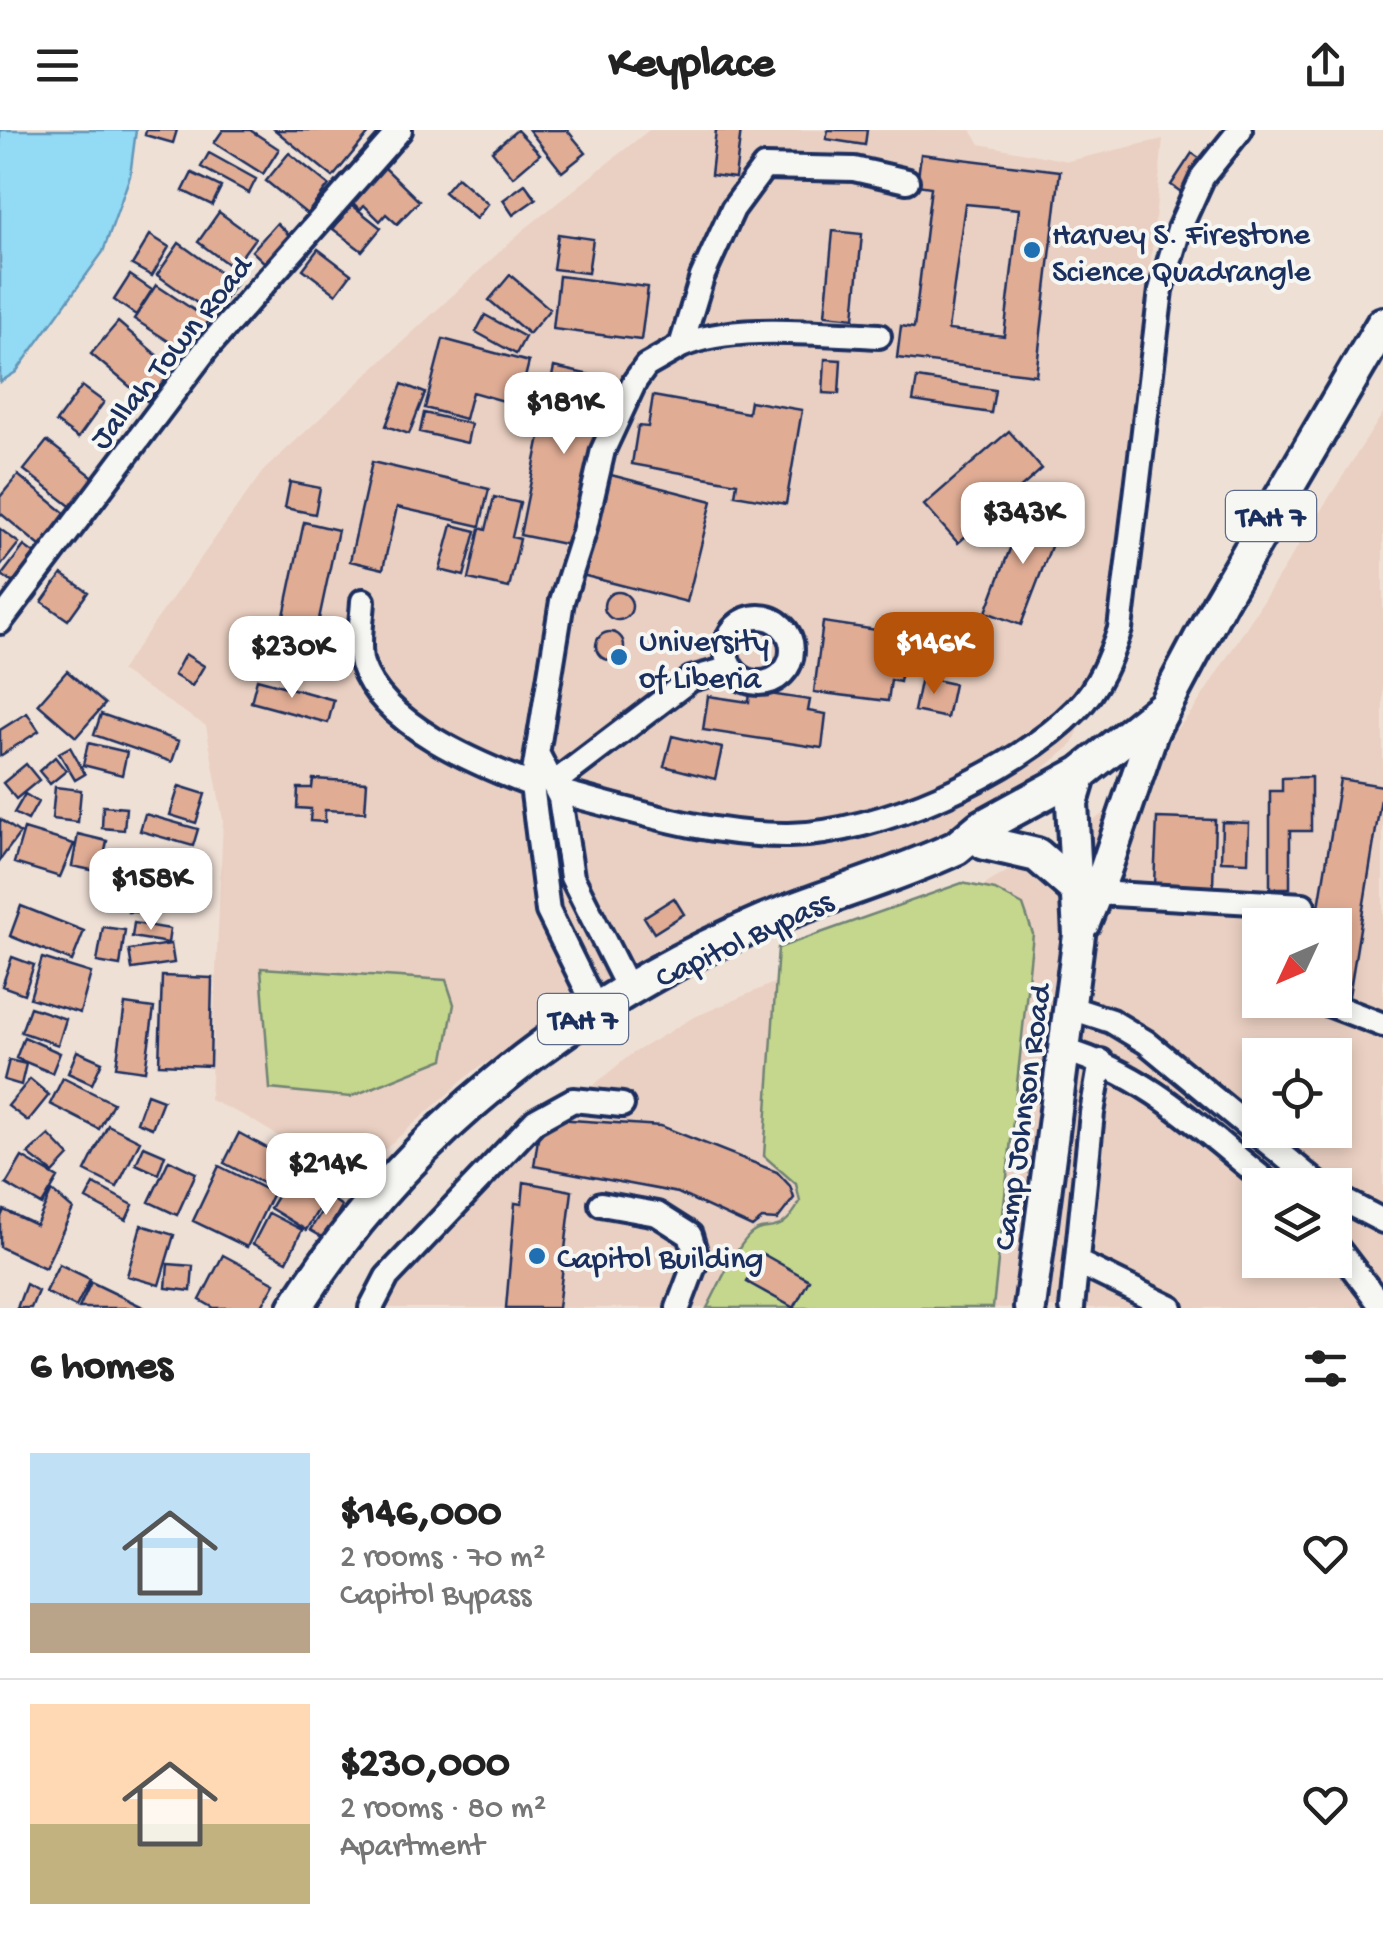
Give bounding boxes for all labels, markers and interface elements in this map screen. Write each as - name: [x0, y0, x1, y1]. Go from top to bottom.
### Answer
- icon: menu: [30, 38, 85, 93]
- icon: share: [1298, 38, 1353, 93]
- text: Keyplace: [609, 39, 774, 92]
- place label: Harvey S. Firestone Science Quadrangle: [1052, 218, 1311, 293]
- marker: Harvey S. Firestone Science Quadrangle: [1021, 239, 1043, 261]
- street label: Jallah Town Road: [83, 248, 264, 458]
- pin: $181K: [494, 372, 634, 457]
- text: $181K: [526, 385, 602, 423]
- pin: $343K: [953, 482, 1093, 567]
- road number: TAH 7: [1226, 491, 1316, 541]
- text: $343K: [983, 495, 1063, 533]
- pin: $146K: [864, 612, 1004, 697]
- pin: $230K: [222, 616, 362, 701]
- place label: University of Liberia: [639, 625, 769, 700]
- text: $146K: [896, 625, 972, 663]
- text: $230K: [251, 629, 333, 667]
- marker: University of Liberia: [608, 646, 630, 668]
- pin: $158K: [81, 848, 221, 933]
- text: $158K: [111, 861, 191, 899]
- street label: Capitol Bypass: [650, 883, 841, 999]
- north arrow: [1242, 908, 1352, 1018]
- map controls: [1242, 908, 1352, 1278]
- street label: Camp Johnson Road: [987, 980, 1063, 1253]
- road number: TAH 7: [538, 994, 628, 1044]
- button: locate: [1242, 1038, 1352, 1148]
- pin: $214K: [256, 1133, 396, 1218]
- text: $214K: [288, 1146, 364, 1184]
- button: layers: [1242, 1168, 1352, 1278]
- place label: Capitol Building: [557, 1242, 764, 1280]
- marker: Capitol Building: [526, 1245, 548, 1267]
- icon: filters: [1298, 1341, 1353, 1396]
- text: 6 homes: [30, 1344, 173, 1393]
- text: $146,000: [340, 1491, 502, 1540]
- icon: home: [110, 1493, 230, 1613]
- icon: heart: [1298, 1526, 1353, 1581]
- text: 2 rooms · 70 m²: [340, 1540, 545, 1578]
- text: Capitol Bypass: [340, 1578, 531, 1616]
- text: $230,000: [340, 1742, 510, 1791]
- icon: home: [110, 1744, 230, 1864]
- icon: heart: [1298, 1777, 1353, 1832]
- text: 2 rooms · 80 m²: [340, 1791, 546, 1829]
- text: Apartment: [340, 1829, 484, 1867]

